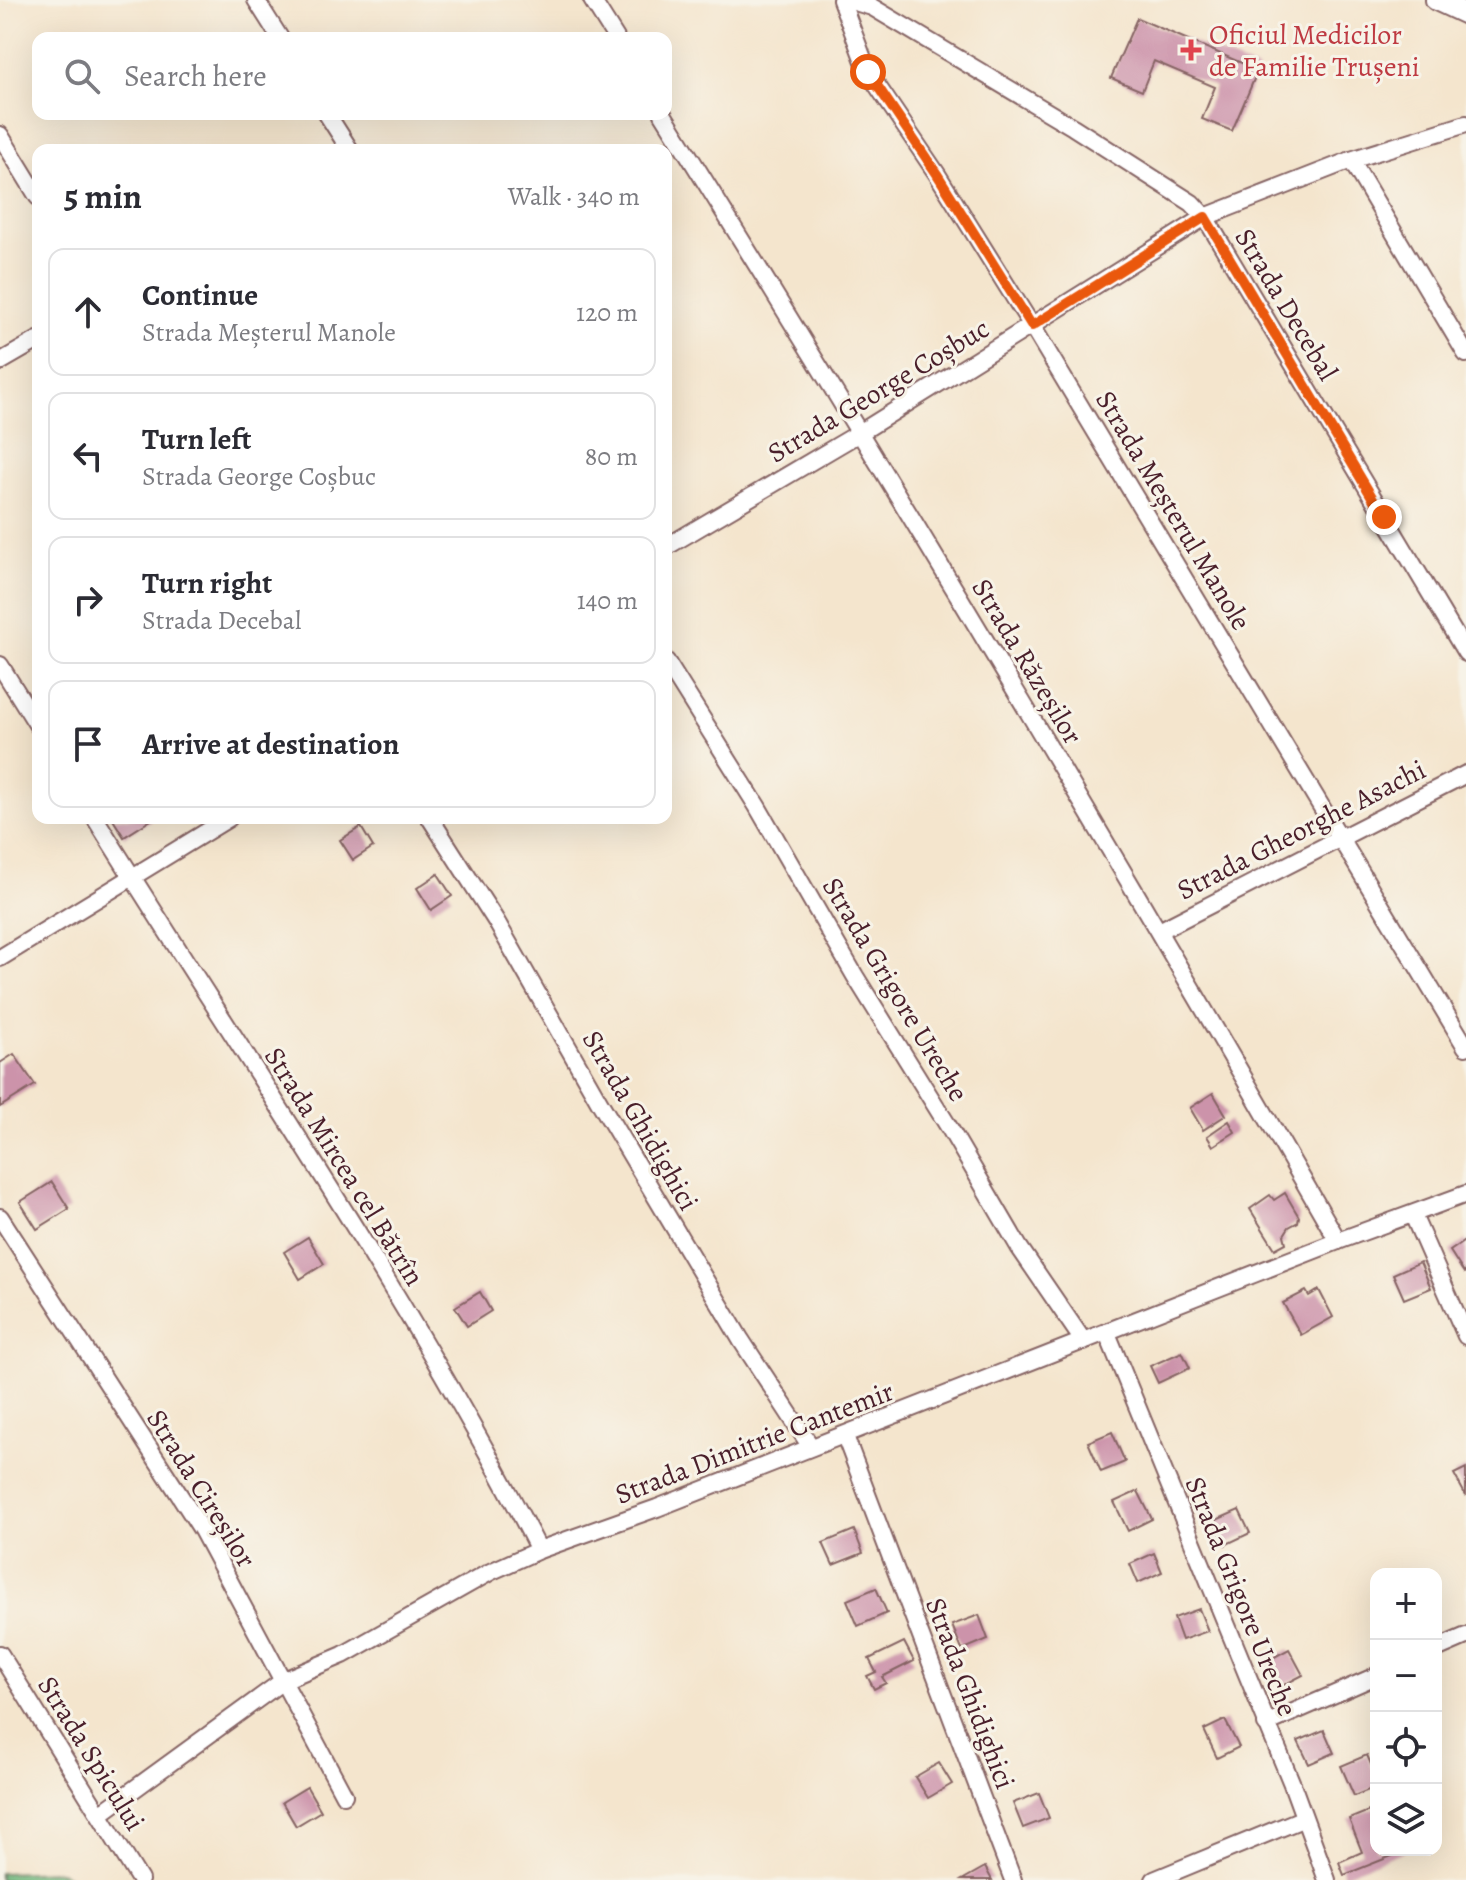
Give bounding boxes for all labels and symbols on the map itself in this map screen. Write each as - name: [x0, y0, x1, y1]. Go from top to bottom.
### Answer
- place label: Oficiul Medicilor de Familie Trușeni: [1209, 16, 1420, 86]
- marker: Oficiul Medicilor de Familie Trușeni: [1180, 39, 1202, 61]
- route start: [850, 54, 886, 90]
- street label: Strada Decebal: [1226, 221, 1347, 388]
- street label: Strada George Coșbuc: [761, 310, 996, 472]
- street label: Strada Meșterul Manole: [1086, 384, 1260, 637]
- route end: [1366, 499, 1402, 535]
- street label: Strada Răzeșilor: [963, 572, 1092, 752]
- street label: Strada Gheorghe Asachi: [1171, 751, 1432, 909]
- street label: Strada Grigore Ureche: [813, 870, 977, 1109]
- street label: Strada Ghidighici: [573, 1024, 707, 1217]
- street label: Strada Mircea cel Bătrîn: [255, 1040, 433, 1293]
- street label: Strada Dimitrie Cantemir: [610, 1372, 899, 1514]
- street label: Strada Cireșilor: [137, 1402, 265, 1575]
- street label: Strada Grigore Ureche: [1176, 1471, 1307, 1722]
- street label: Strada Ghidighici: [916, 1592, 1024, 1794]
- street label: Strada Spicului: [29, 1669, 154, 1838]

